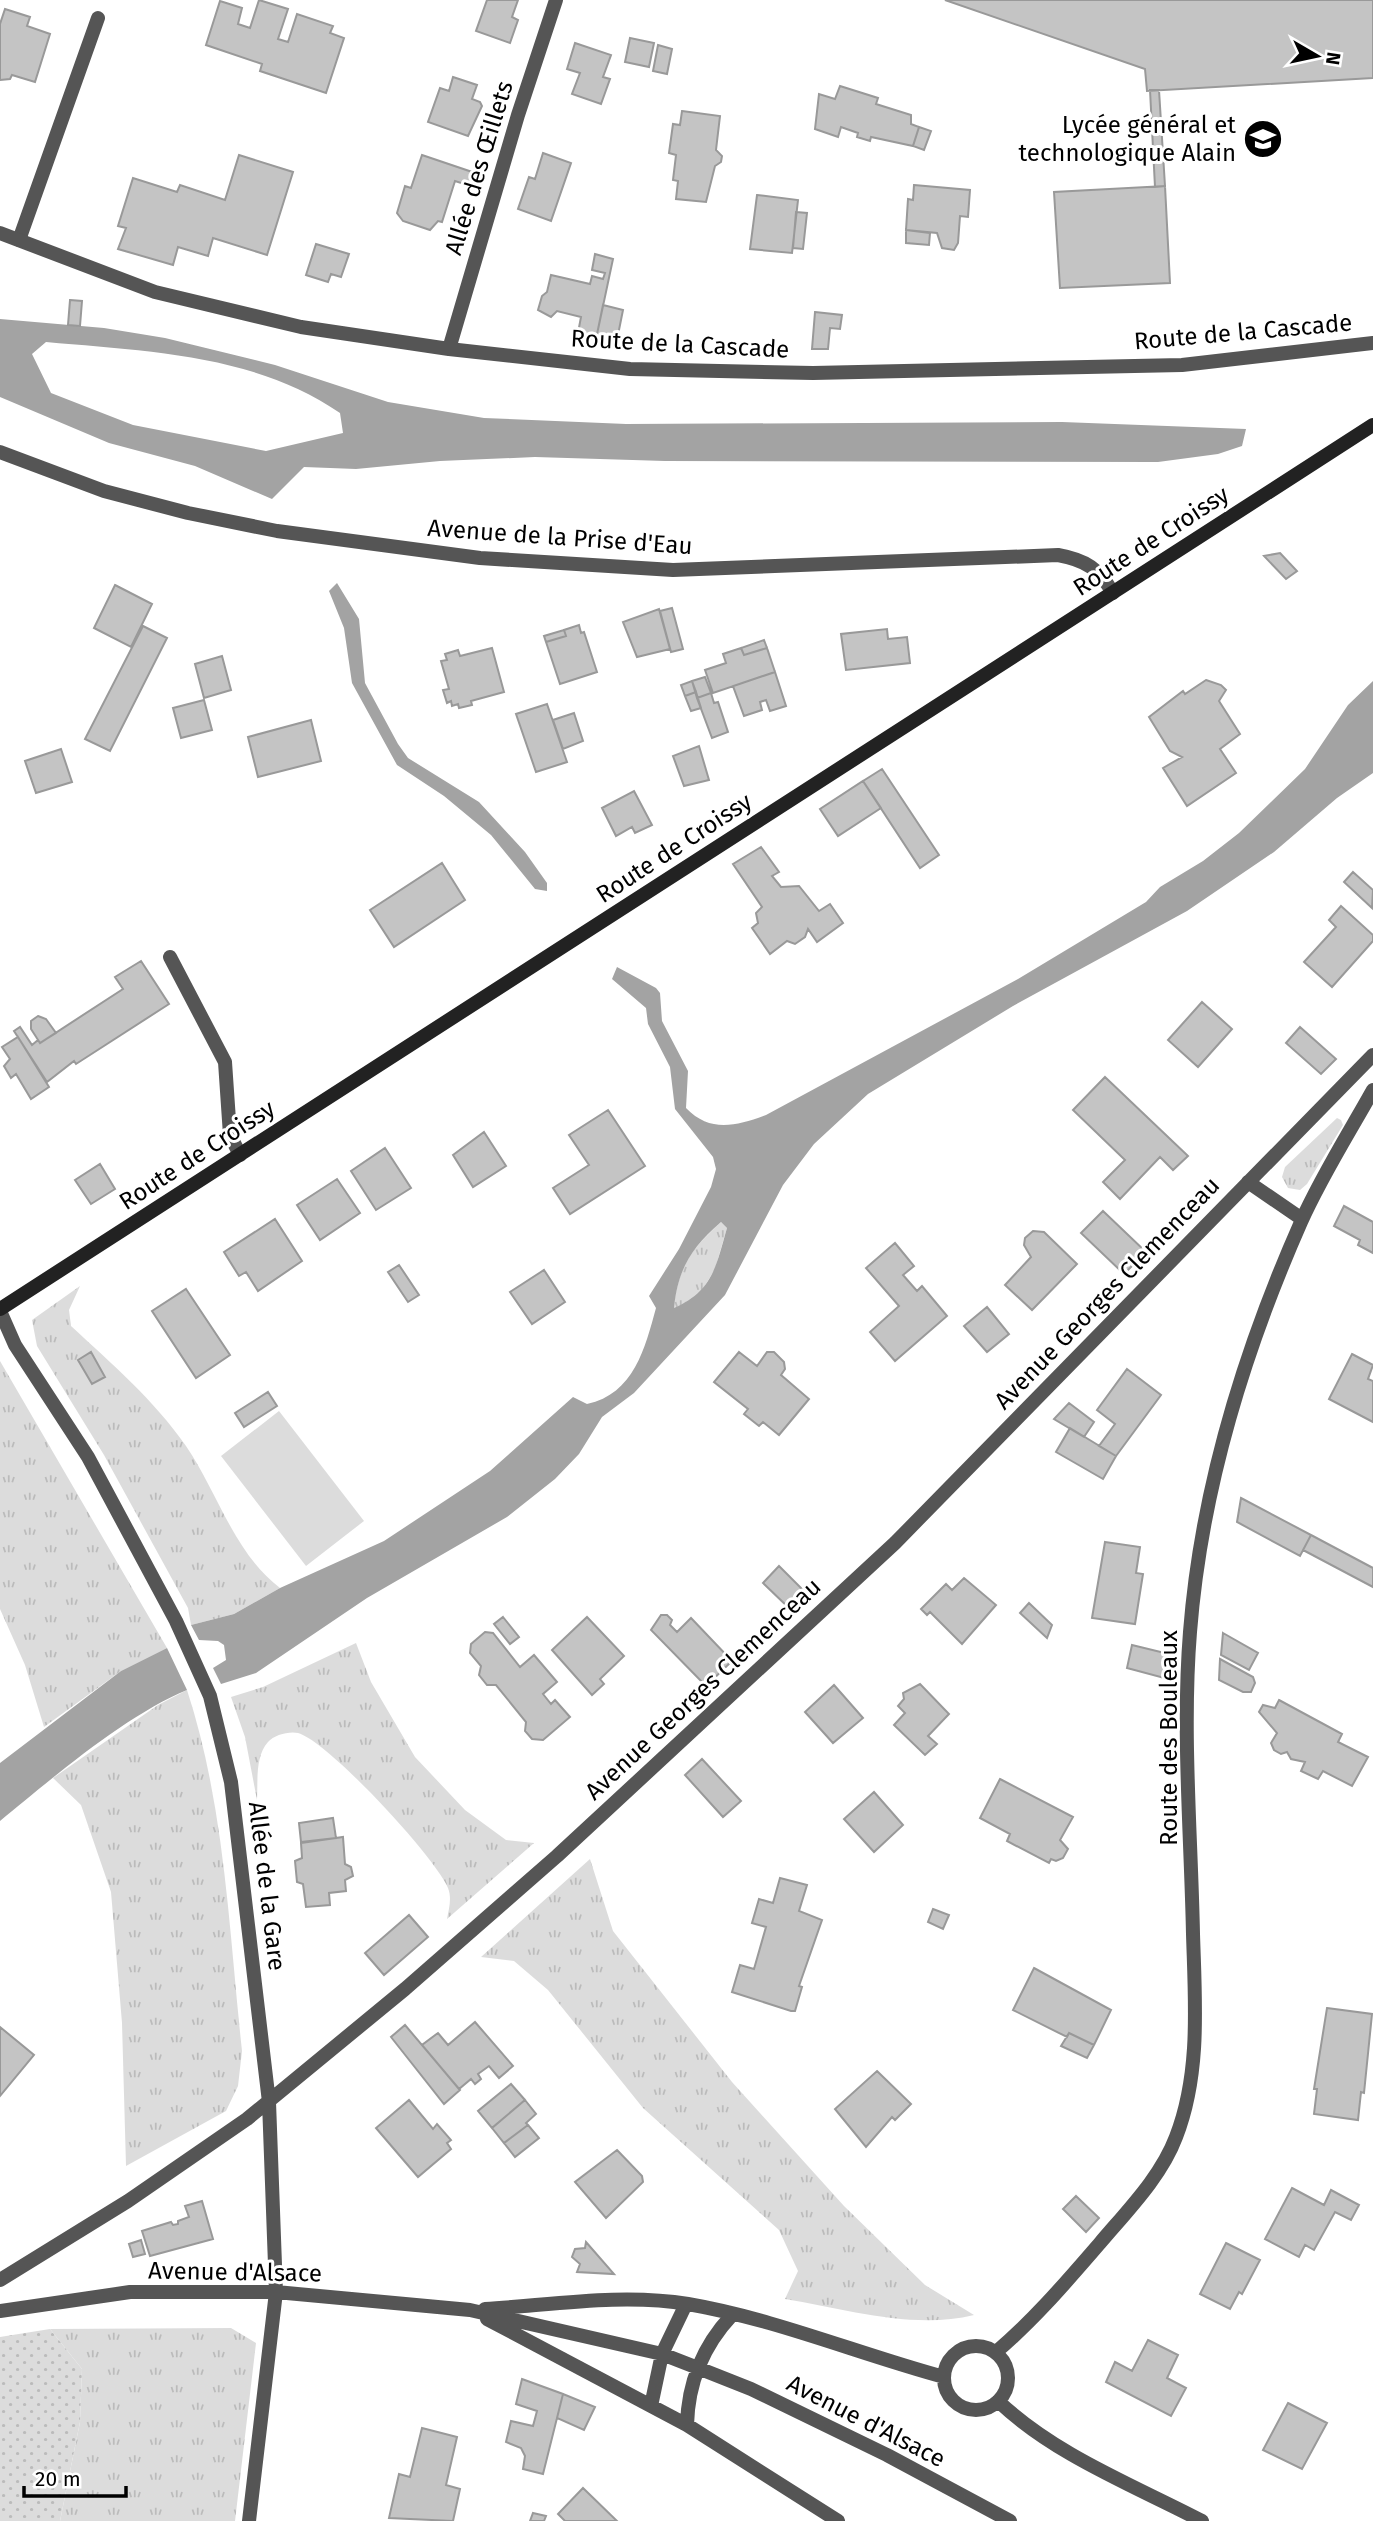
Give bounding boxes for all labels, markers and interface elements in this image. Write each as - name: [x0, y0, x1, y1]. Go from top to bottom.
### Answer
- north arrow: [1282, 21, 1352, 91]
- text: N: [1321, 51, 1346, 67]
- street label: Allée des Œillets: [439, 78, 519, 258]
- place label: Lycée général et technologique Alain: [1019, 111, 1236, 167]
- school or university icon: Lycée général et technologique Alain: [1242, 118, 1284, 160]
- street label: Route de la Cascade: [1133, 309, 1353, 355]
- street label: Route de la Cascade: [570, 324, 790, 364]
- street label: Route de Croissy: [1068, 480, 1234, 602]
- street label: Avenue de la Prise d'Eau: [427, 514, 693, 560]
- street label: Route de Croissy: [591, 787, 757, 909]
- street label: Route de Croissy: [114, 1094, 280, 1216]
- street label: Avenue Georges Clemenceau: [989, 1171, 1225, 1415]
- street label: Avenue Georges Clemenceau: [579, 1572, 827, 1806]
- street label: Route des Bouleaux: [1155, 1630, 1183, 1846]
- street label: Allée de la Gare: [243, 1800, 291, 1972]
- street label: Avenue d'Alsace: [148, 2256, 322, 2288]
- street label: Avenue d'Alsace: [782, 2369, 950, 2473]
- scale bar: [24, 2454, 126, 2498]
- text: 20 m: [35, 2466, 81, 2492]

